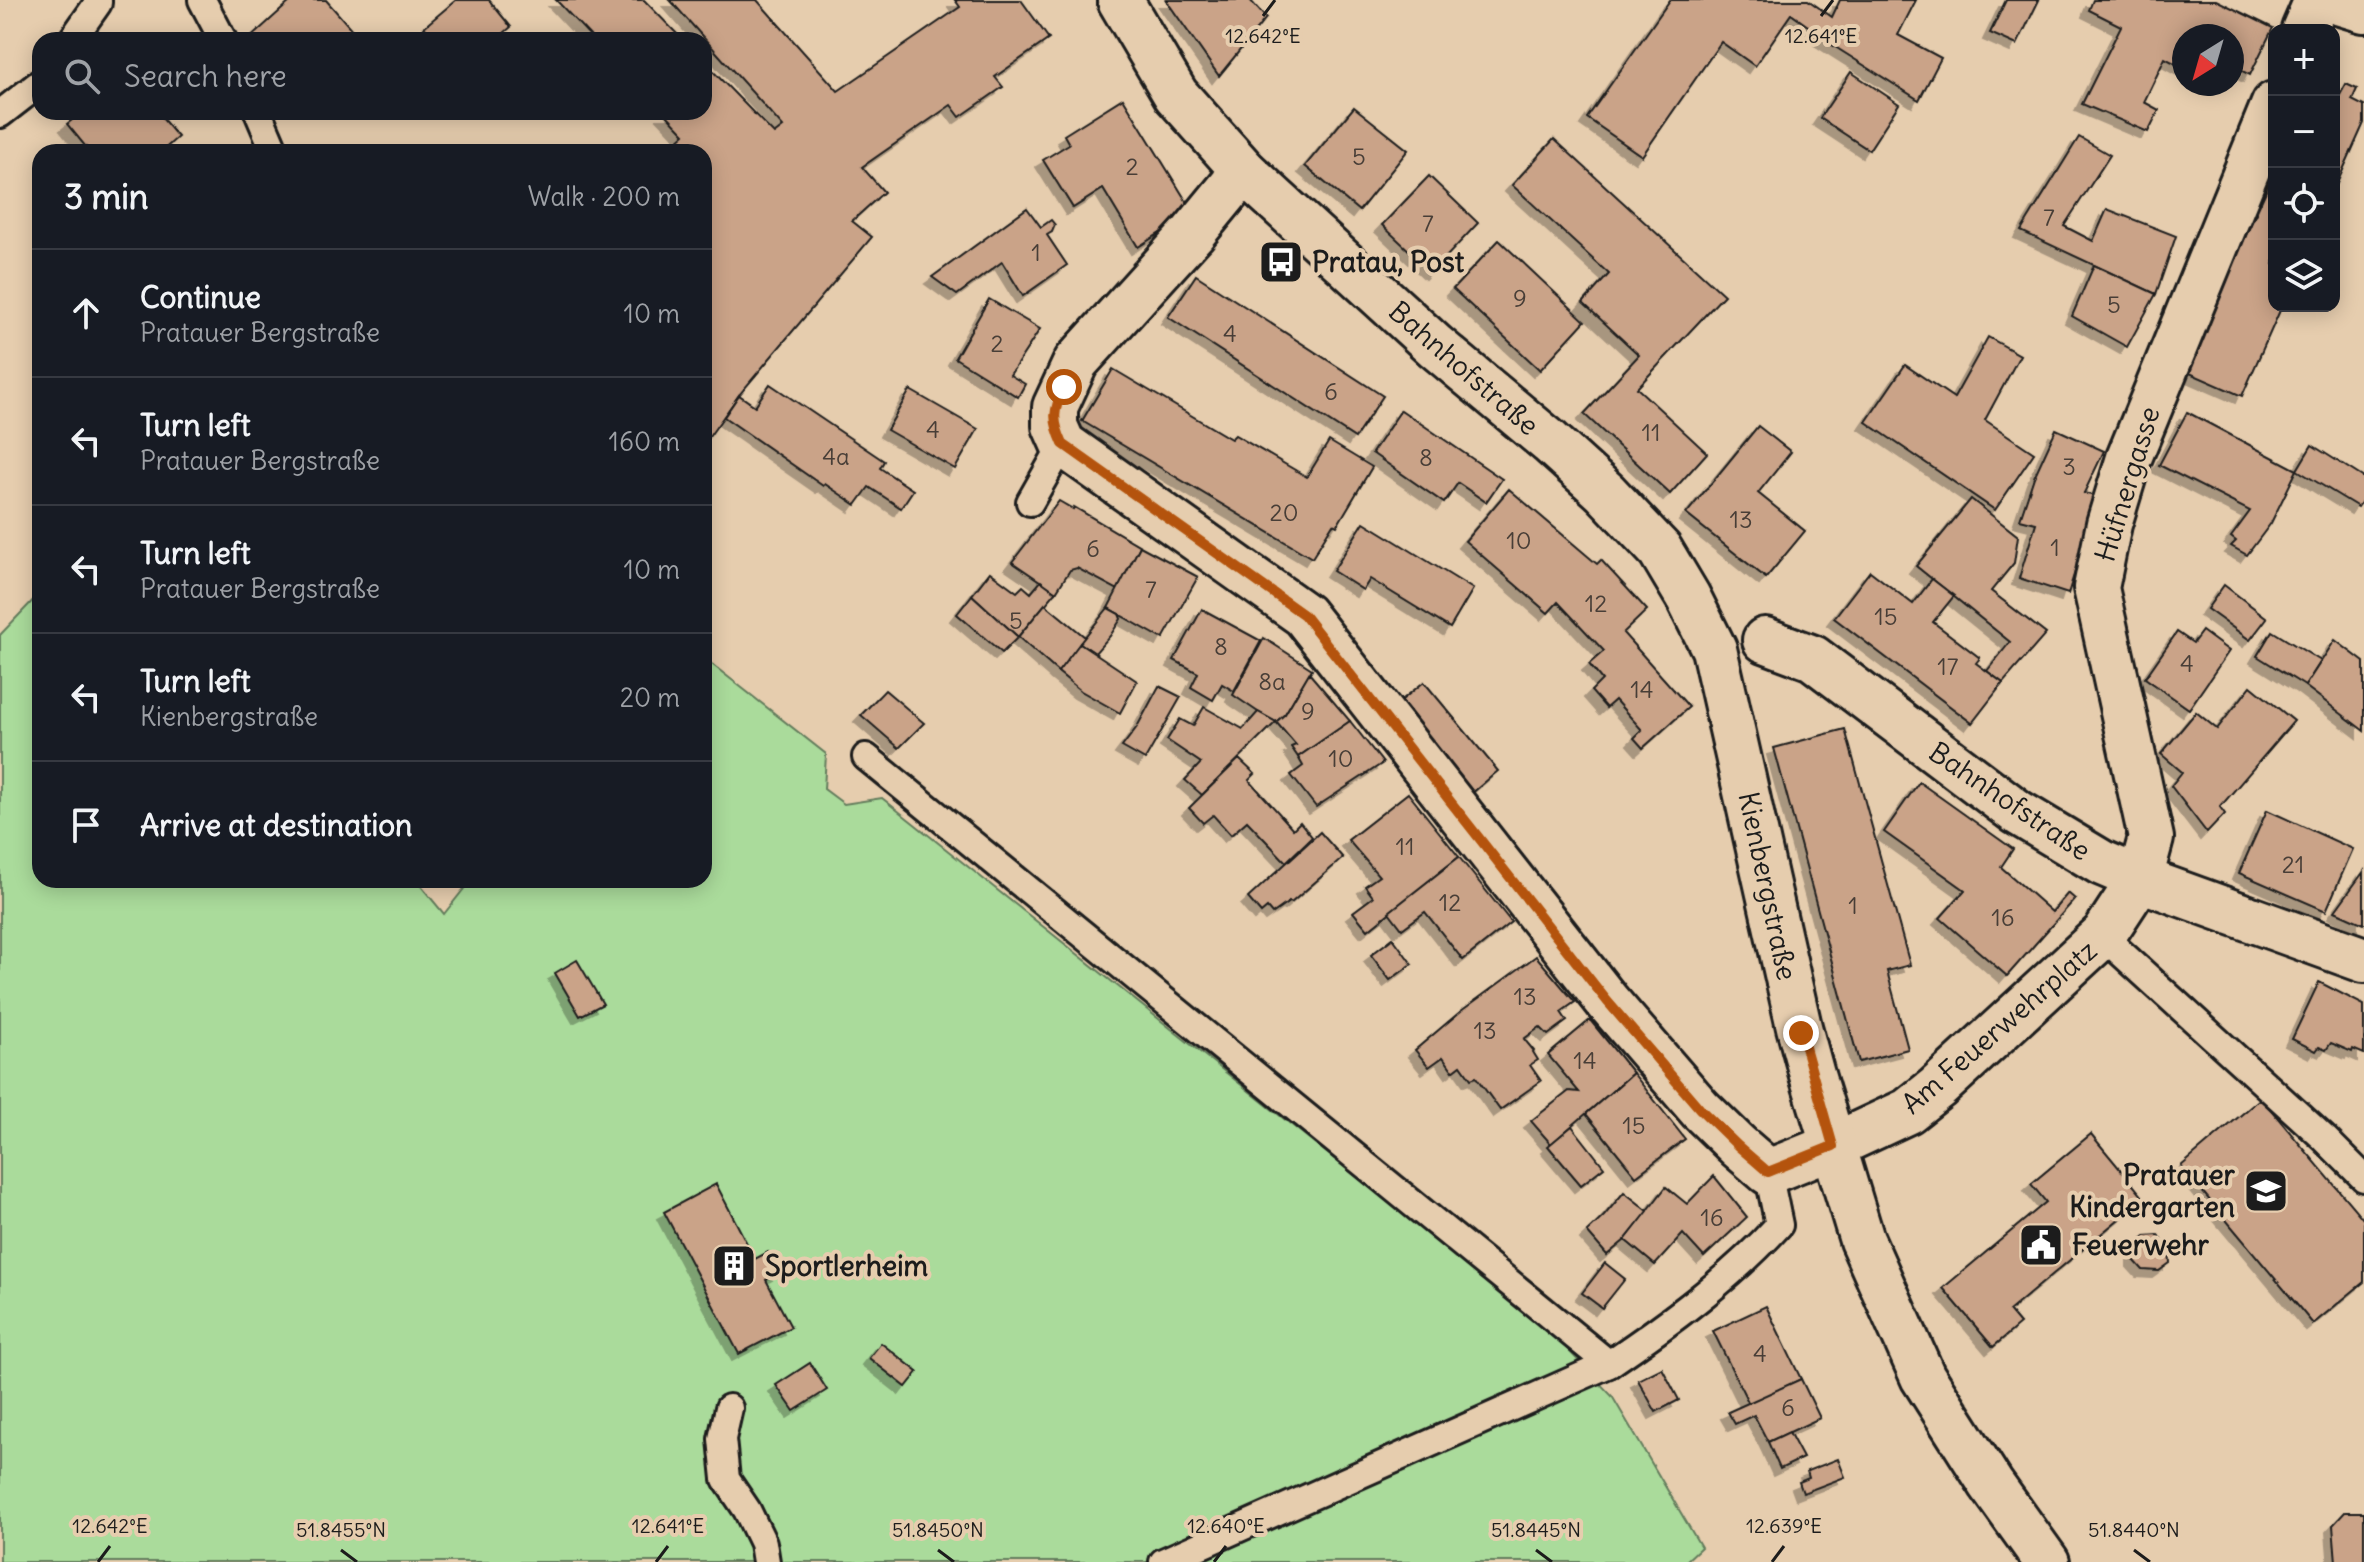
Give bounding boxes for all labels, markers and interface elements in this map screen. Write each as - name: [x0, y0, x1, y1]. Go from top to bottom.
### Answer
- text: 12.642°E: [1225, 23, 1301, 48]
- text: 12.641°E: [1785, 23, 1857, 48]
- north arrow: [2172, 24, 2244, 96]
- map controls: [2268, 24, 2340, 312]
- button: +: [2268, 24, 2340, 96]
- search box: [32, 32, 712, 120]
- icon: search: [60, 54, 104, 98]
- text: Search here: [124, 57, 287, 95]
- button: −: [2268, 96, 2340, 168]
- house number: 5: [1352, 141, 1366, 171]
- house number: 2: [1125, 151, 1139, 181]
- button: locate: [2268, 168, 2340, 240]
- text: 3 min: [64, 175, 149, 218]
- text: Walk · 200 m: [528, 180, 680, 213]
- house number: 7: [2043, 202, 2055, 232]
- house number: 7: [1422, 208, 1434, 238]
- house number: 1: [1031, 237, 1041, 267]
- bus stop icon: Pratau, Post: [1257, 238, 1305, 286]
- button: layers: [2268, 240, 2340, 312]
- place label: Pratau, Post: [1312, 244, 1465, 280]
- text: Continue: [140, 278, 261, 316]
- house number: 9: [1513, 283, 1527, 313]
- house number: 5: [2107, 289, 2121, 319]
- icon: ahead: [64, 291, 108, 335]
- street label: Bahnhofstraße: [1382, 293, 1546, 443]
- text: 10 m: [624, 297, 680, 330]
- text: Pratauer Bergstraße: [140, 316, 380, 349]
- house number: 4: [1223, 318, 1237, 348]
- house number: 2: [990, 328, 1004, 358]
- route start: [1046, 369, 1082, 405]
- house number: 6: [1324, 376, 1338, 406]
- street label: Hüfnergasse: [2086, 402, 2168, 566]
- text: Turn left: [140, 406, 251, 444]
- house number: 4: [926, 414, 940, 444]
- house number: 11: [1641, 417, 1661, 447]
- icon: left: [64, 419, 108, 463]
- text: 160 m: [609, 425, 680, 458]
- house number: 4a: [822, 441, 850, 471]
- house number: 8: [1419, 442, 1433, 472]
- text: Pratauer Bergstraße: [140, 444, 380, 477]
- house number: 3: [2062, 451, 2076, 481]
- house number: 20: [1270, 497, 1298, 527]
- house number: 13: [1729, 504, 1753, 534]
- house number: 10: [1506, 525, 1532, 555]
- house number: 1: [2050, 532, 2060, 562]
- house number: 6: [1086, 533, 1100, 563]
- text: Turn left: [140, 534, 251, 572]
- icon: left: [64, 547, 108, 591]
- text: 10 m: [624, 553, 680, 586]
- text: Pratauer Bergstraße: [140, 572, 380, 605]
- house number: 7: [1145, 574, 1157, 604]
- house number: 12: [1585, 588, 1607, 618]
- house number: 15: [1874, 601, 1898, 631]
- house number: 5: [1009, 605, 1023, 635]
- house number: 8: [1214, 631, 1228, 661]
- house number: 4: [2180, 648, 2194, 678]
- house number: 17: [1937, 651, 1959, 681]
- text: Turn left: [140, 662, 251, 700]
- house number: 8a: [1258, 666, 1286, 696]
- house number: 14: [1630, 674, 1654, 704]
- icon: left: [64, 675, 108, 719]
- text: 20 m: [620, 681, 680, 714]
- house number: 9: [1301, 696, 1315, 726]
- text: Kienbergstraße: [140, 700, 318, 733]
- street label: Bahnhofstraße: [1922, 734, 2098, 868]
- house number: 10: [1328, 743, 1354, 773]
- street label: Kienbergstraße: [1730, 788, 1806, 984]
- icon: arrive: [64, 803, 108, 847]
- text: Arrive at destination: [140, 806, 412, 844]
- house number: 11: [1395, 831, 1415, 861]
- house number: 21: [2282, 849, 2304, 879]
- house number: 12: [1439, 887, 1461, 917]
- house number: 1: [1848, 890, 1858, 920]
- house number: 16: [1991, 902, 2015, 932]
- street label: Am Feuerwehrplatz: [1894, 932, 2104, 1122]
- house number: 13: [1513, 981, 1537, 1011]
- house number: 13: [1473, 1015, 1497, 1045]
- route end: [1783, 1015, 1819, 1051]
- house number: 14: [1573, 1045, 1597, 1075]
- house number: 15: [1622, 1110, 1646, 1140]
- place label: Pratauer Kindergarten: [2069, 1157, 2236, 1225]
- school or university icon: Pratauer Kindergarten: [2242, 1167, 2290, 1215]
- house number: 16: [1700, 1202, 1724, 1232]
- public building icon: Feuerwehr: [2017, 1221, 2065, 1269]
- place label: Feuerwehr: [2072, 1227, 2209, 1263]
- building icon: Sportlerheim: [710, 1242, 758, 1290]
- place label: Sportlerheim: [765, 1248, 928, 1284]
- house number: 4: [1753, 1338, 1767, 1368]
- house number: 6: [1781, 1392, 1795, 1422]
- text: 12.642°E: [72, 1513, 148, 1538]
- text: 12.641°E: [632, 1513, 704, 1538]
- text: 12.640°E: [1187, 1513, 1265, 1538]
- text: 12.639°E: [1746, 1513, 1822, 1538]
- text: 51.8455°N: [296, 1517, 386, 1542]
- text: 51.8450°N: [892, 1517, 984, 1542]
- text: 51.8445°N: [1491, 1517, 1581, 1542]
- text: 51.8440°N: [2088, 1517, 2180, 1542]

